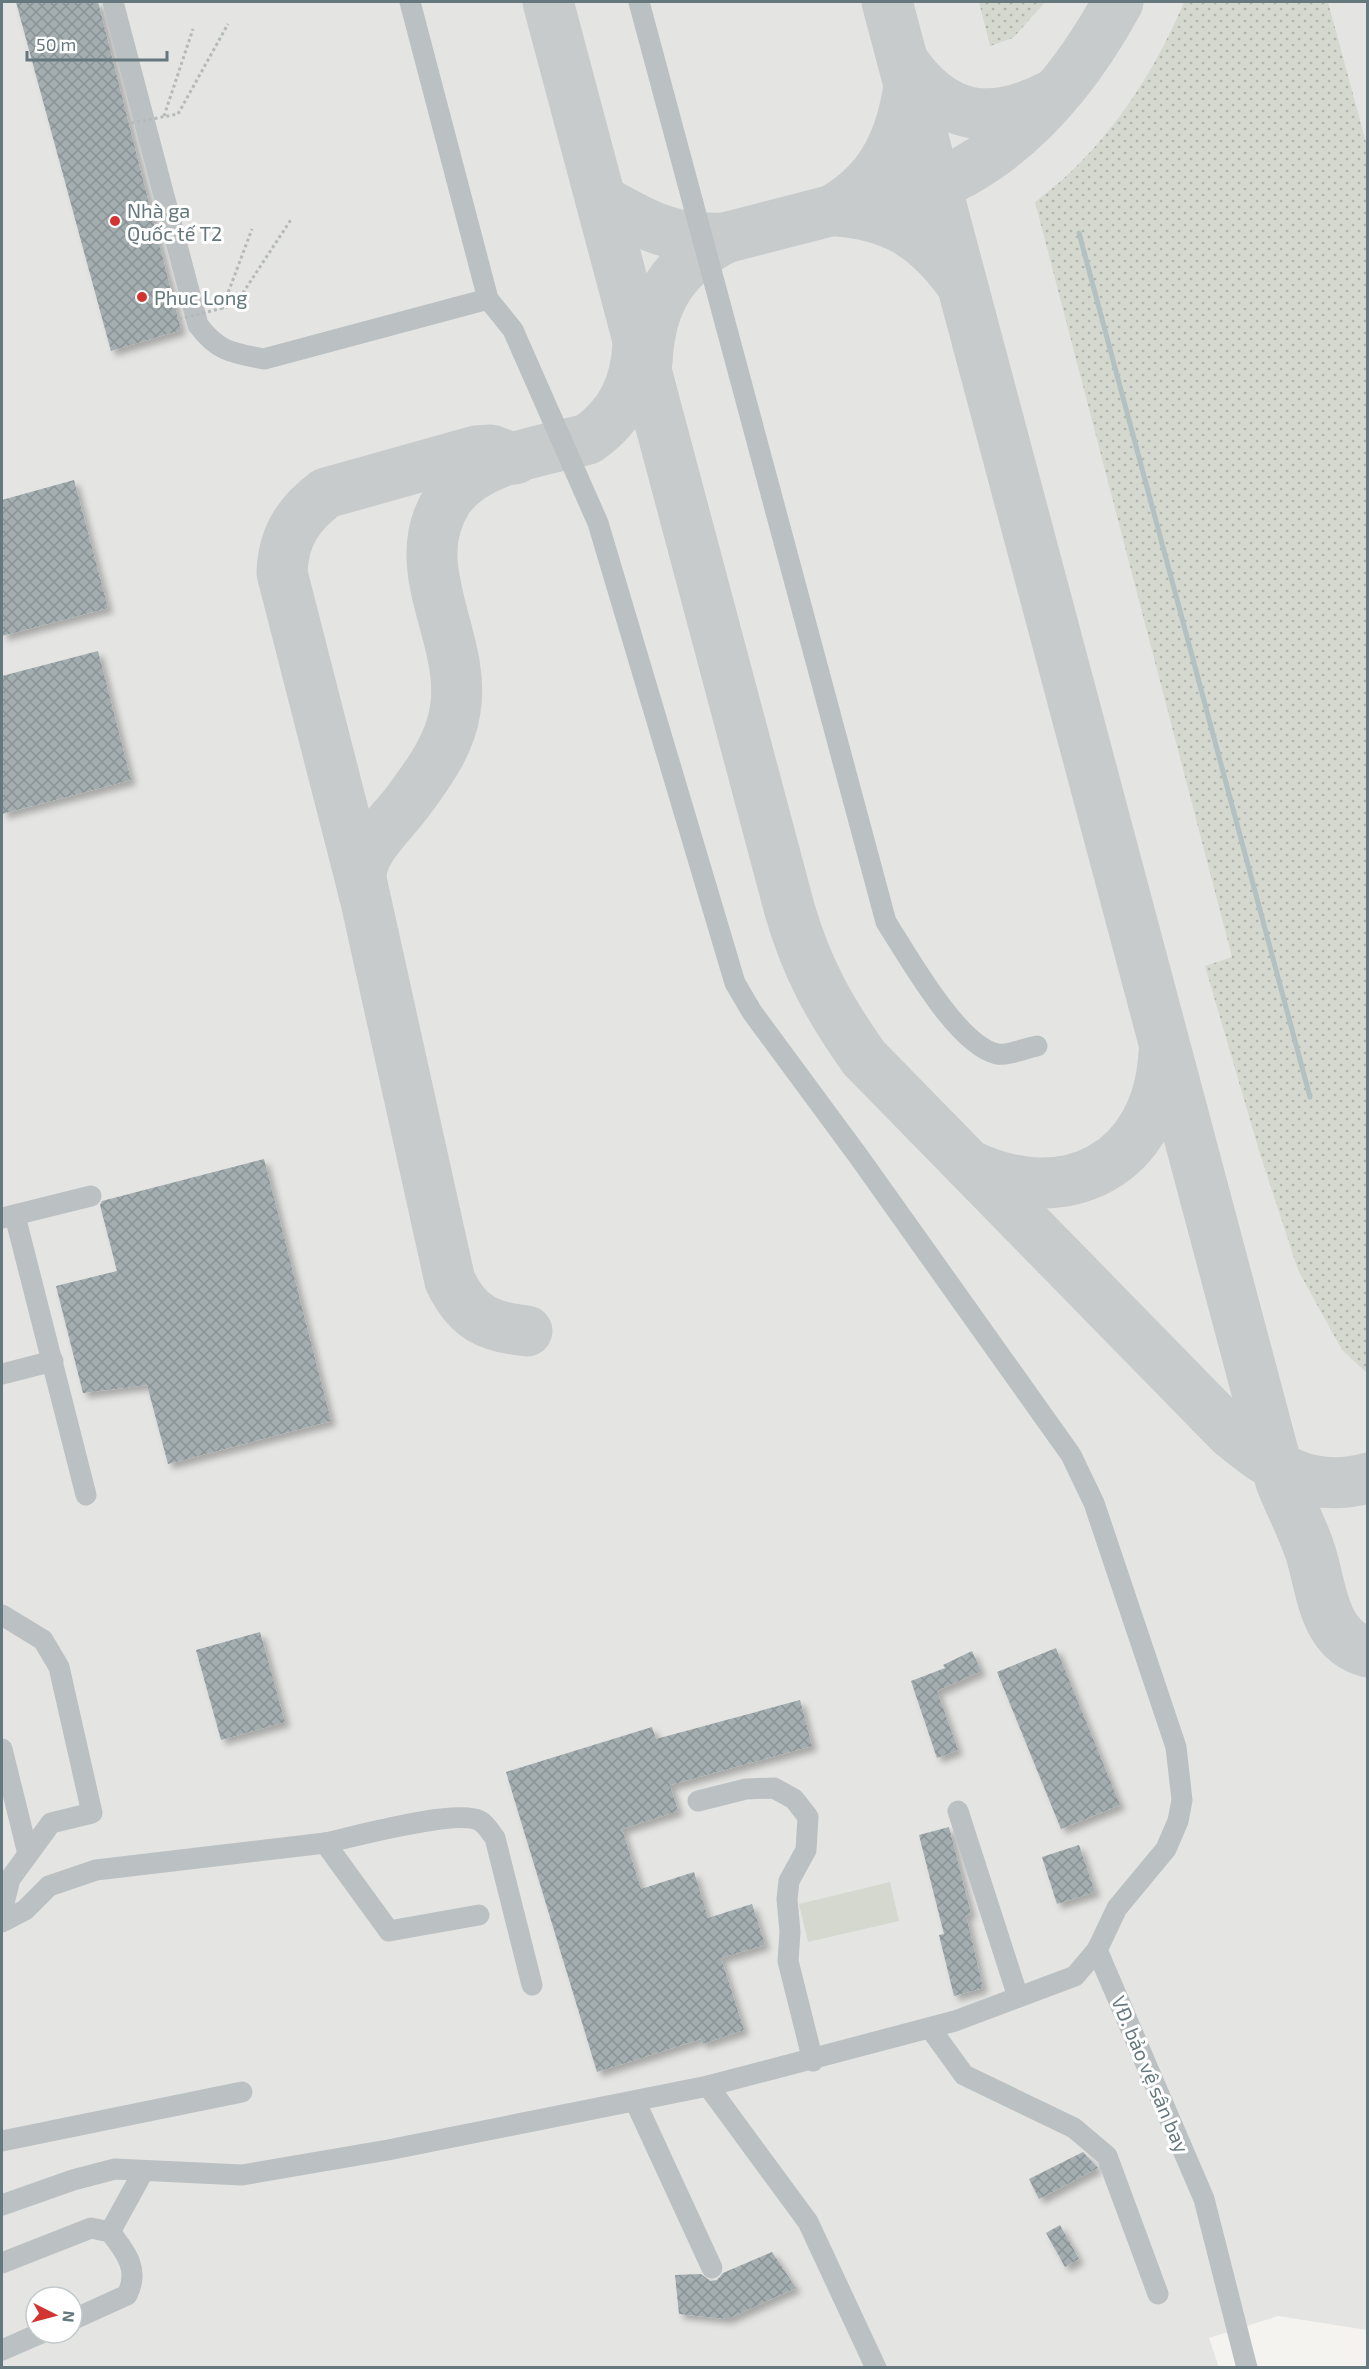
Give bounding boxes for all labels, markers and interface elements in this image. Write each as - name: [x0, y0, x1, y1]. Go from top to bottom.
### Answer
- scale bar: [27, 24, 166, 62]
- text: 50 m: [36, 33, 76, 55]
- place label: Nhà ga Quốc tế T2: [127, 198, 222, 245]
- marker: Nhà ga Quốc tế T2: [108, 214, 122, 228]
- place label: Phuc Long: [154, 285, 247, 309]
- marker: Phuc Long: [135, 290, 149, 304]
- street label: VĐ. bảo vệ sân bay: [1107, 1992, 1195, 2156]
- north arrow: [24, 2285, 84, 2345]
- text: N: [59, 2310, 79, 2323]

